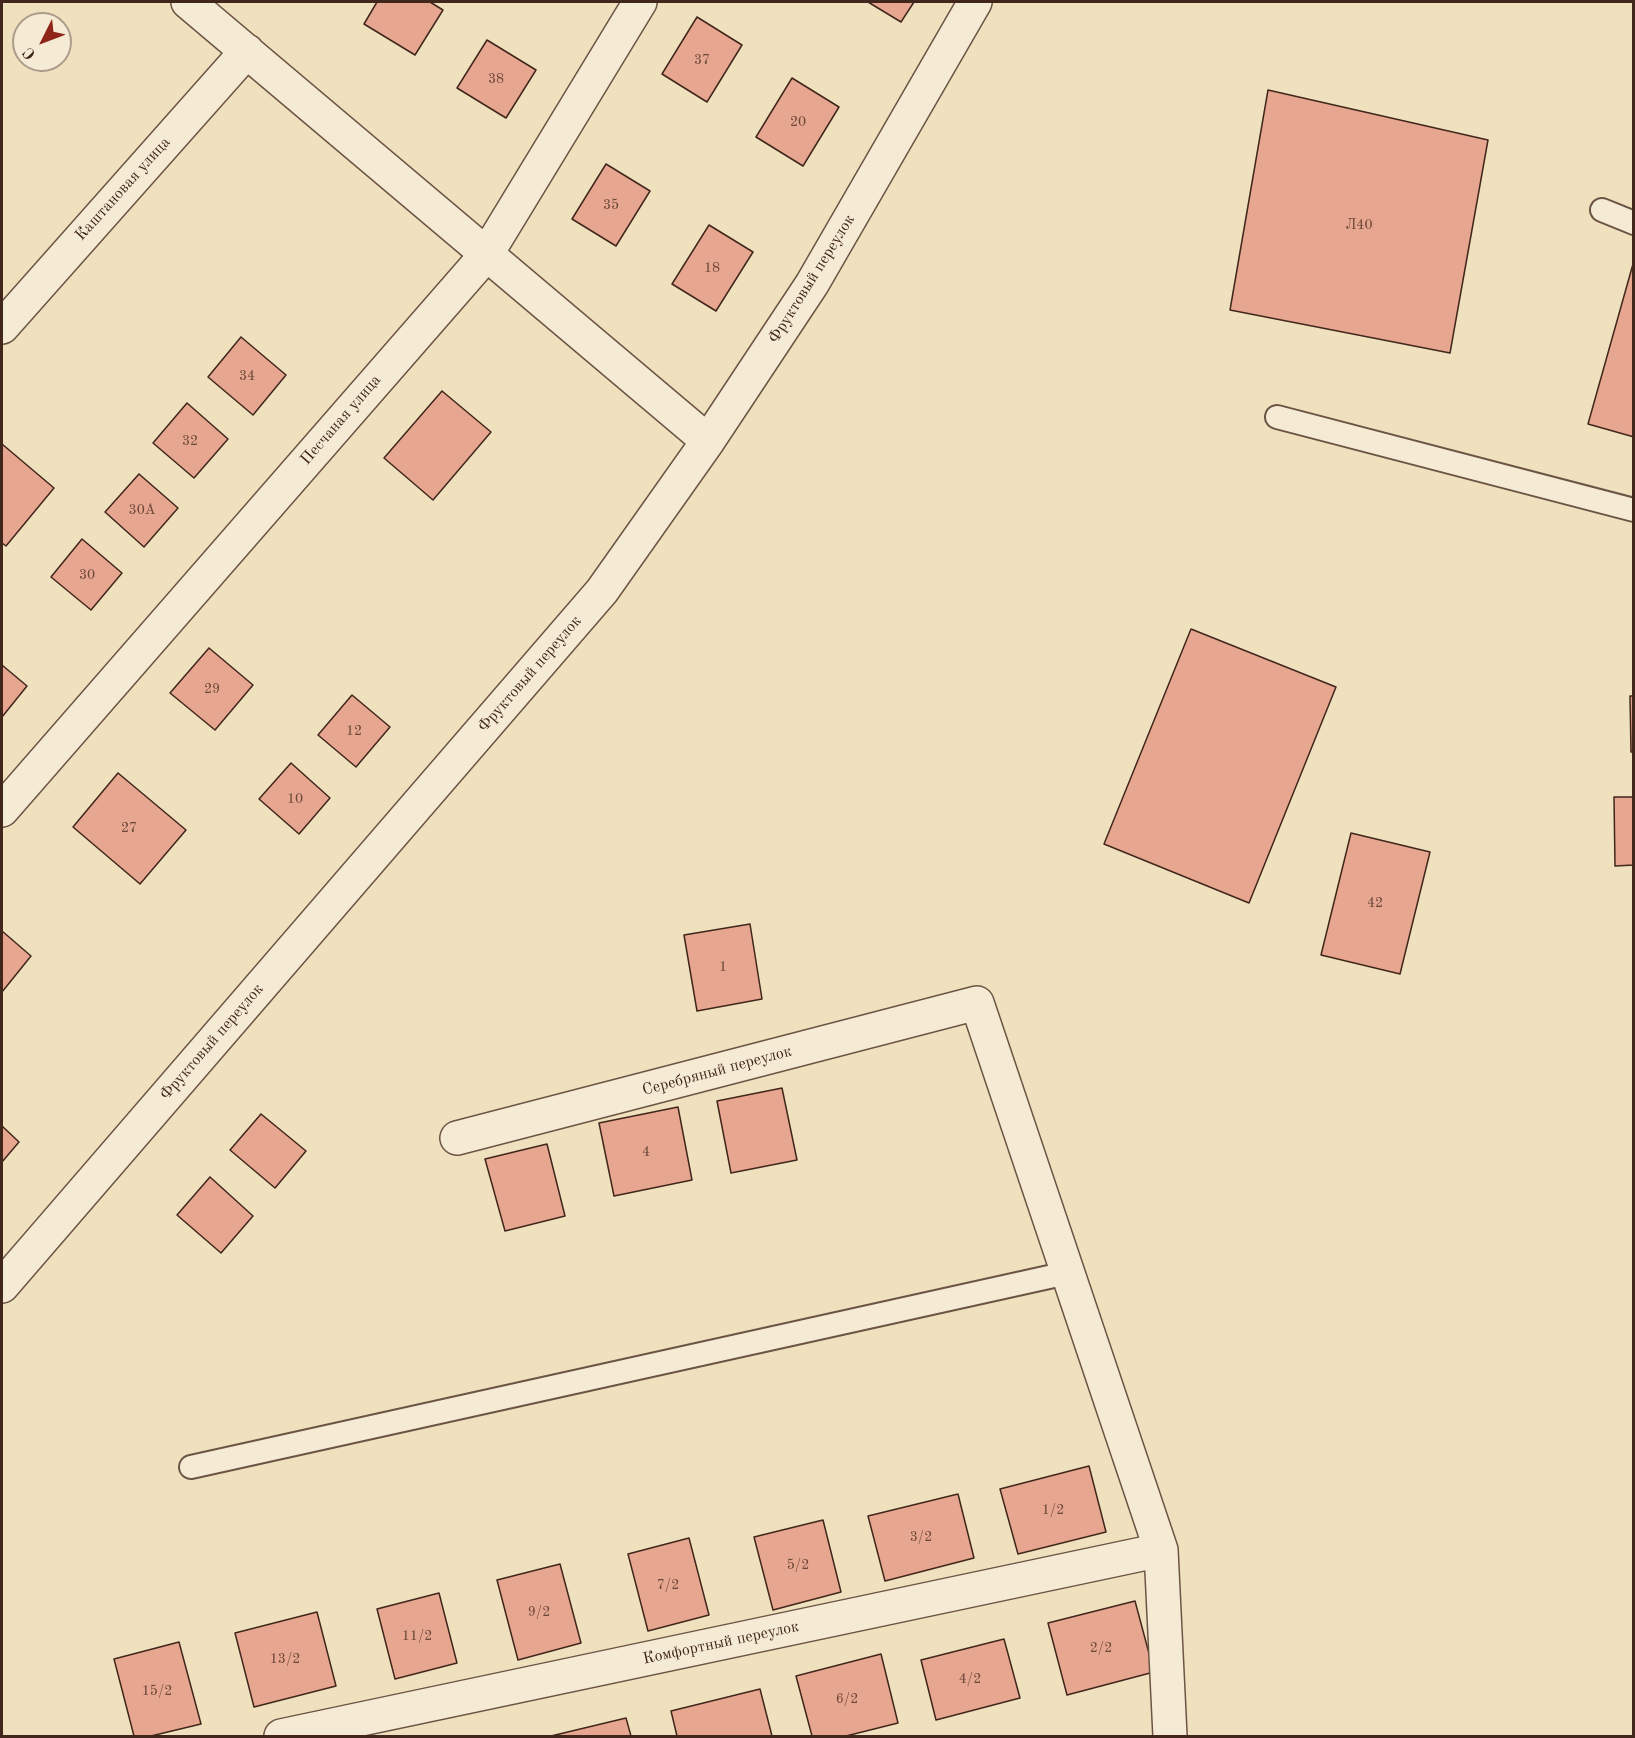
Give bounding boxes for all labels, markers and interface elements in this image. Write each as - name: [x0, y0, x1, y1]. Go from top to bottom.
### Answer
- north arrow: [12, 12, 72, 72]
- text: С: [21, 43, 40, 62]
- house number: 37: [694, 52, 710, 68]
- house number: 38: [488, 71, 504, 87]
- house number: 20: [790, 114, 806, 130]
- street label: Каштановая улица: [71, 133, 175, 245]
- house number: 35: [603, 197, 619, 213]
- street label: Фруктовый переулок: [765, 211, 859, 347]
- house number: Л40: [1345, 217, 1373, 233]
- house number: 18: [704, 260, 720, 276]
- house number: 34: [239, 368, 255, 384]
- street label: Песчаная улица: [297, 371, 385, 469]
- house number: 32: [182, 433, 198, 449]
- house number: 30А: [129, 502, 155, 518]
- house number: 30: [79, 567, 95, 583]
- street label: Фруктовый переулок: [474, 612, 586, 736]
- house number: 29: [204, 681, 220, 697]
- house number: 12: [346, 723, 362, 739]
- house number: 10: [287, 791, 303, 807]
- house number: 27: [121, 820, 137, 836]
- house number: 42: [1367, 895, 1383, 911]
- house number: 1: [719, 959, 727, 975]
- street label: Фруктовый переулок: [156, 980, 268, 1104]
- street label: Серебряный переулок: [640, 1042, 794, 1100]
- house number: 4: [642, 1144, 650, 1160]
- house number: 1/2: [1042, 1502, 1064, 1518]
- house number: 3/2: [910, 1529, 932, 1545]
- house number: 5/2: [787, 1557, 809, 1573]
- house number: 7/2: [657, 1577, 679, 1593]
- house number: 9/2: [528, 1604, 550, 1620]
- street label: Комфортный переулок: [641, 1617, 801, 1669]
- house number: 11/2: [402, 1628, 432, 1644]
- house number: 2/2: [1090, 1640, 1112, 1656]
- house number: 13/2: [270, 1651, 300, 1667]
- house number: 4/2: [959, 1671, 981, 1687]
- house number: 15/2: [142, 1683, 172, 1699]
- house number: 6/2: [836, 1691, 858, 1707]

